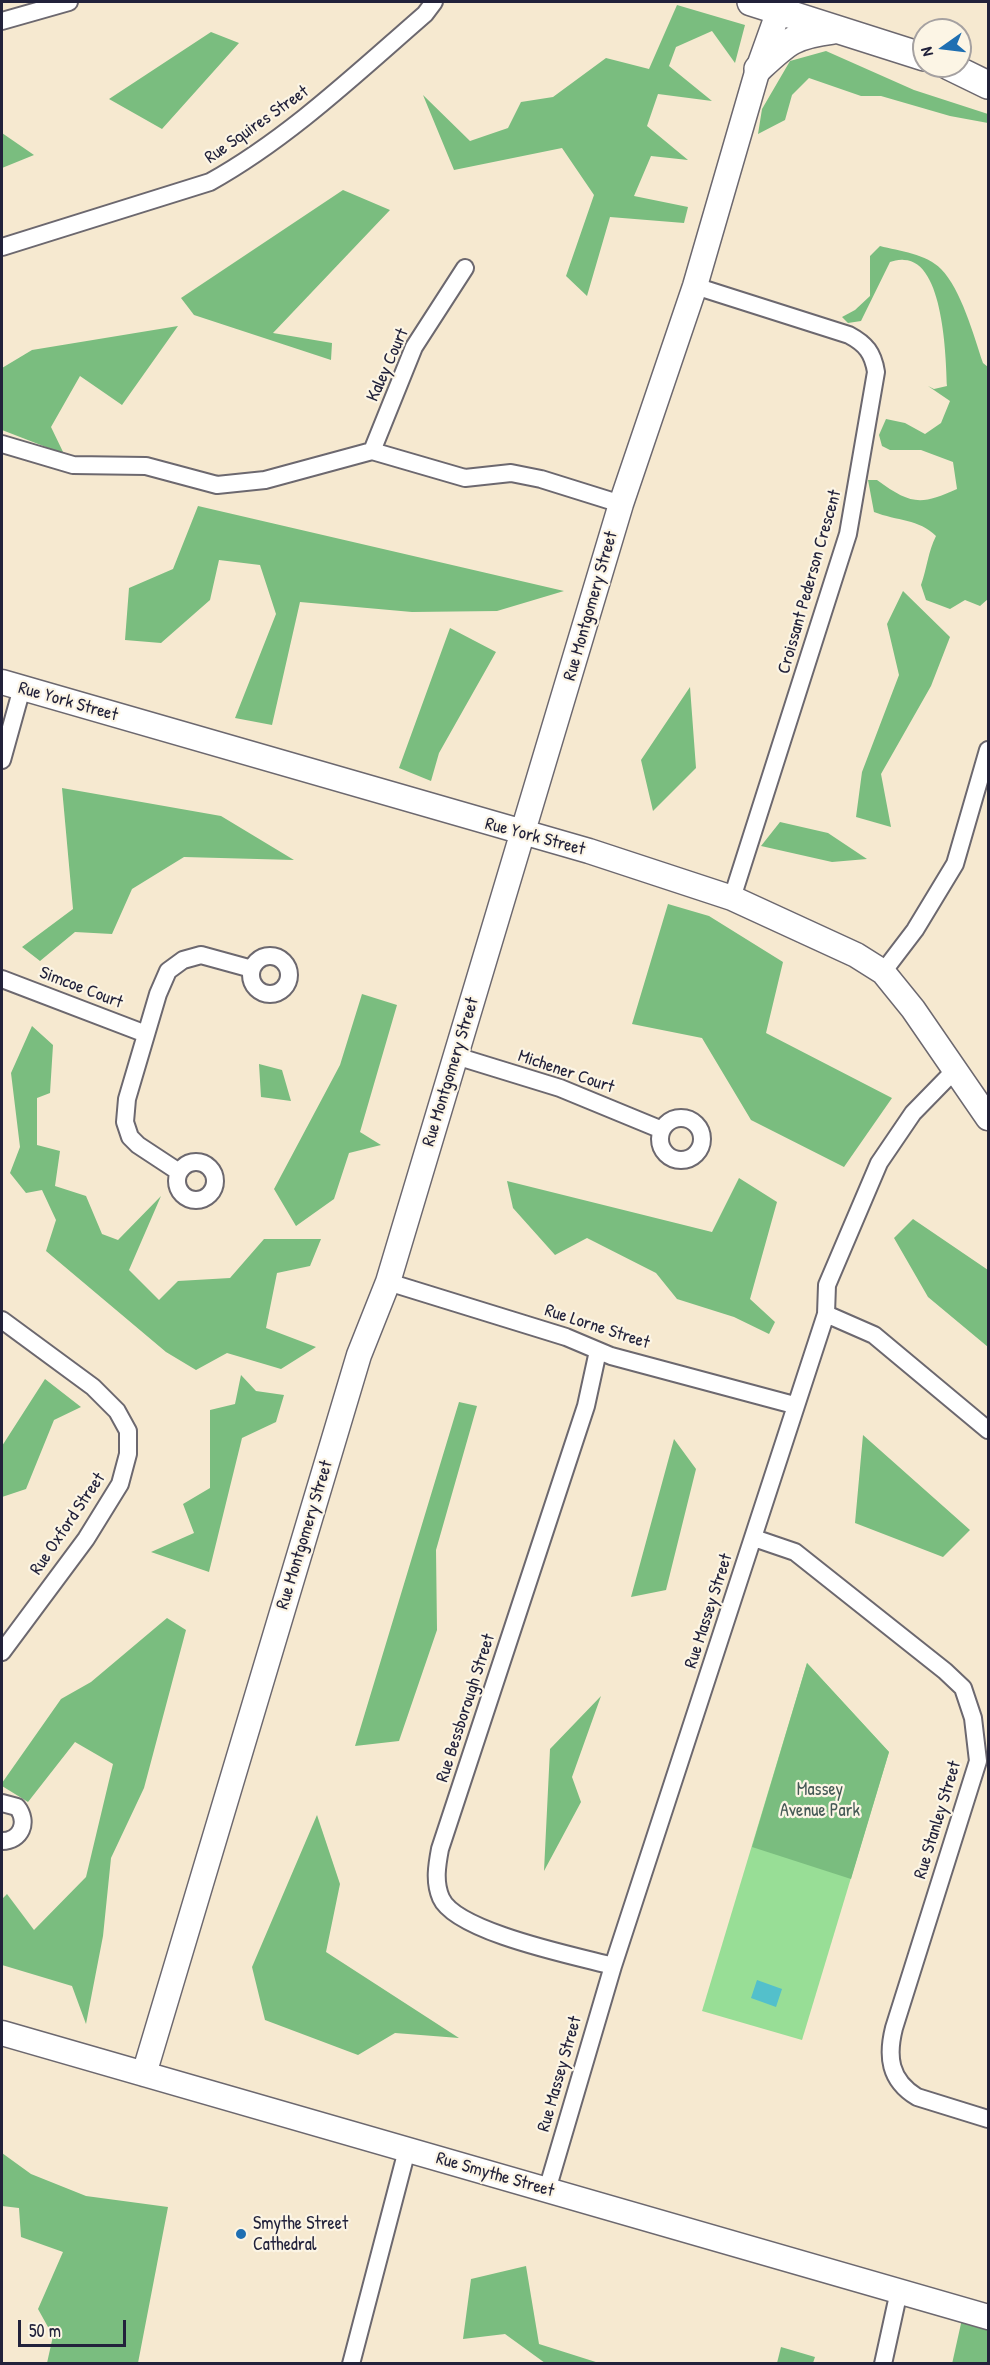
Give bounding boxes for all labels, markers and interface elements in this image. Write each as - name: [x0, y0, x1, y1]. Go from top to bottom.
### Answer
- north arrow: [912, 18, 972, 78]
- text: N: [915, 45, 938, 59]
- street label: Rue Squires Street: [201, 81, 313, 169]
- street label: Kaley Court: [362, 325, 414, 405]
- street label: Croissant Pederson Crescent: [773, 488, 847, 676]
- street label: Rue Montgomery Street: [559, 529, 623, 683]
- street label: Rue York Street: [16, 678, 120, 726]
- street label: Rue York Street: [483, 813, 587, 861]
- street label: Simcoe Court: [36, 962, 126, 1014]
- street label: Rue Montgomery Street: [418, 995, 484, 1149]
- street label: Michener Court: [515, 1045, 617, 1099]
- street label: Rue Lorne Street: [542, 1300, 652, 1354]
- street label: Rue Montgomery Street: [272, 1458, 338, 1612]
- street label: Rue Oxford Street: [26, 1469, 110, 1579]
- street label: Rue Massey Street: [680, 1551, 738, 1671]
- street label: Rue Bessborough Street: [432, 1631, 500, 1785]
- street label: Rue Stanley Street: [910, 1759, 966, 1881]
- park label: Massey Avenue Park: [780, 1779, 860, 1822]
- street label: Rue Massey Street: [533, 2014, 587, 2134]
- street label: Rue Smythe Street: [434, 2148, 556, 2202]
- place label: Smythe Street Cathedral: [253, 2213, 348, 2256]
- marker: Smythe Street Cathedral: [234, 2227, 248, 2241]
- scale bar: [21, 2308, 129, 2346]
- text: 50 m: [29, 2318, 61, 2343]

